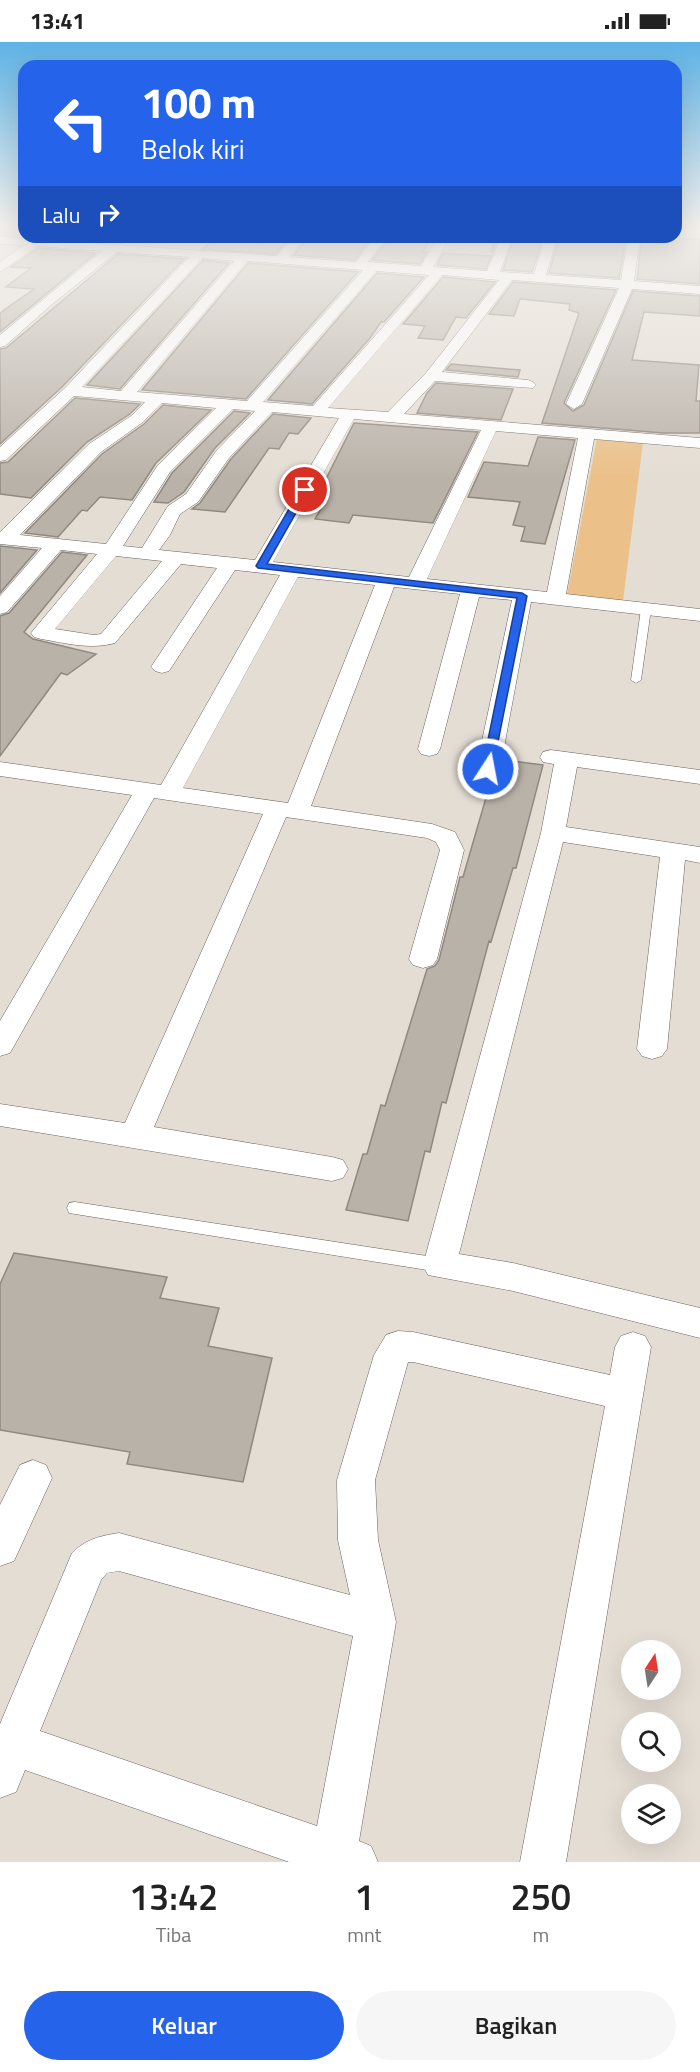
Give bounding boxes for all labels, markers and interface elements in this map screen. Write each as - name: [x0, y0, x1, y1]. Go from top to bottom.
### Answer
- text: 13:41: [30, 4, 85, 38]
- text: 100 m: [141, 70, 256, 134]
- icon: left: [42, 84, 120, 162]
- text: Belok kiri: [141, 128, 245, 169]
- text: Lalu: [42, 198, 80, 232]
- icon: right: [92, 198, 125, 231]
- pin: [279, 464, 330, 515]
- icon: arrive: [288, 473, 321, 506]
- position arrow: [456, 737, 520, 801]
- north arrow: [621, 1640, 681, 1700]
- map controls: [621, 1640, 681, 1844]
- button: search: [621, 1712, 681, 1772]
- button: layers: [621, 1784, 681, 1844]
- text: 13:42: [129, 1869, 218, 1924]
- text: 1: [354, 1869, 374, 1924]
- text: 250: [511, 1869, 571, 1924]
- text: Tiba: [156, 1919, 191, 1950]
- text: mnt: [347, 1919, 382, 1950]
- text: m: [532, 1919, 549, 1950]
- button: Keluar: [24, 1991, 344, 2060]
- button: Bagikan: [356, 1991, 676, 2060]

